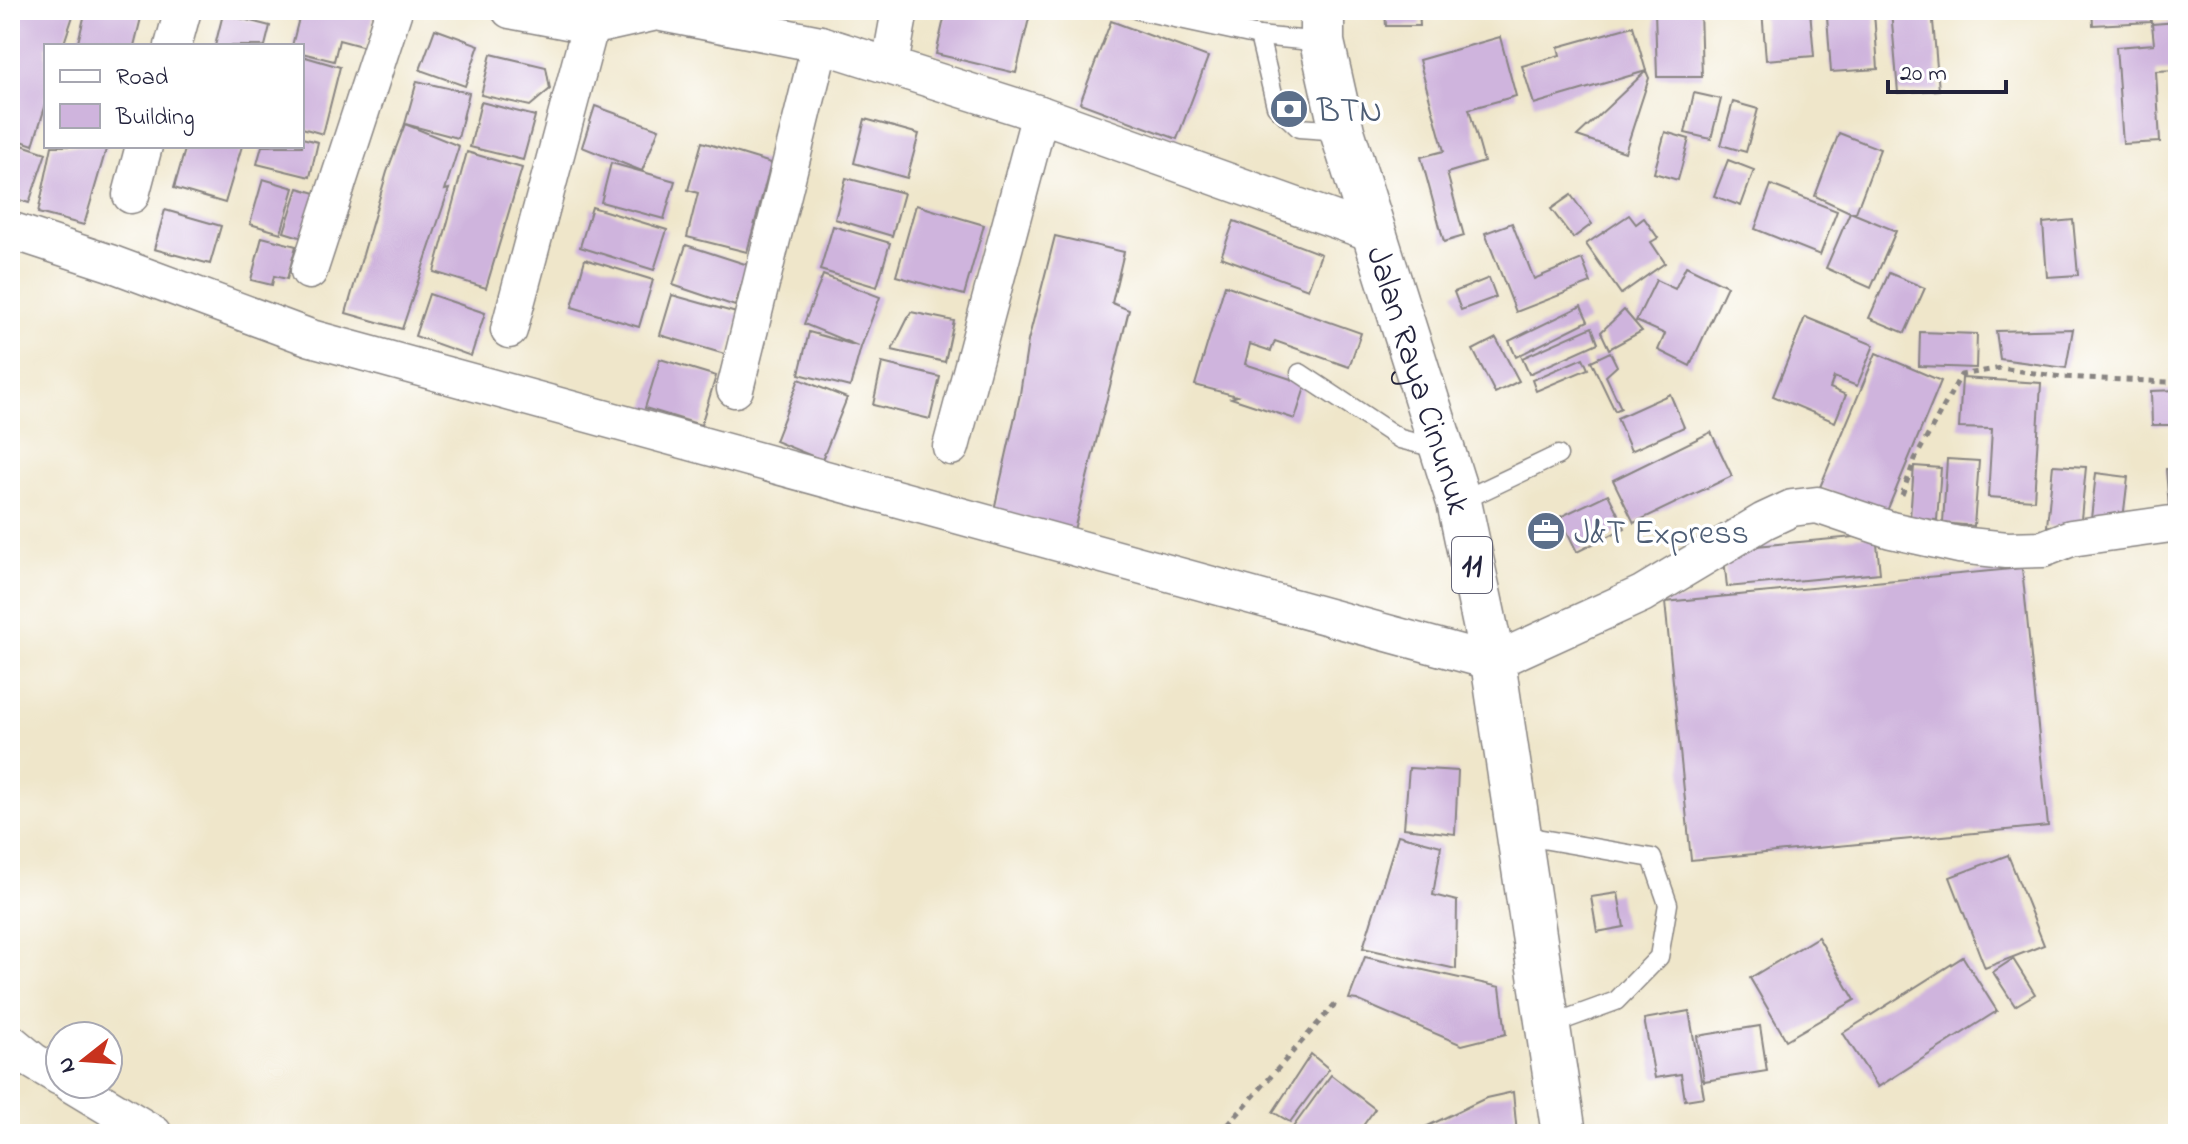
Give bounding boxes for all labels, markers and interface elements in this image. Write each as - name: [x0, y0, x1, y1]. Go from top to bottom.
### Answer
- legend: [44, 44, 304, 148]
- scale bar: [1888, 44, 2006, 94]
- text: 20 m: [1900, 57, 1947, 92]
- text: Road: [116, 61, 169, 96]
- bank icon: BTN: [1268, 88, 1310, 130]
- place label: BTN: [1316, 88, 1382, 138]
- text: Building: [115, 101, 195, 136]
- street label: Jalan Raya Cinunuk: [1351, 240, 1482, 519]
- office icon: J&T Express: [1525, 510, 1567, 552]
- place label: J&T Express: [1574, 510, 1749, 560]
- road number: 11: [1452, 537, 1492, 593]
- north arrow: [44, 1020, 124, 1100]
- text: N: [50, 1053, 85, 1077]

